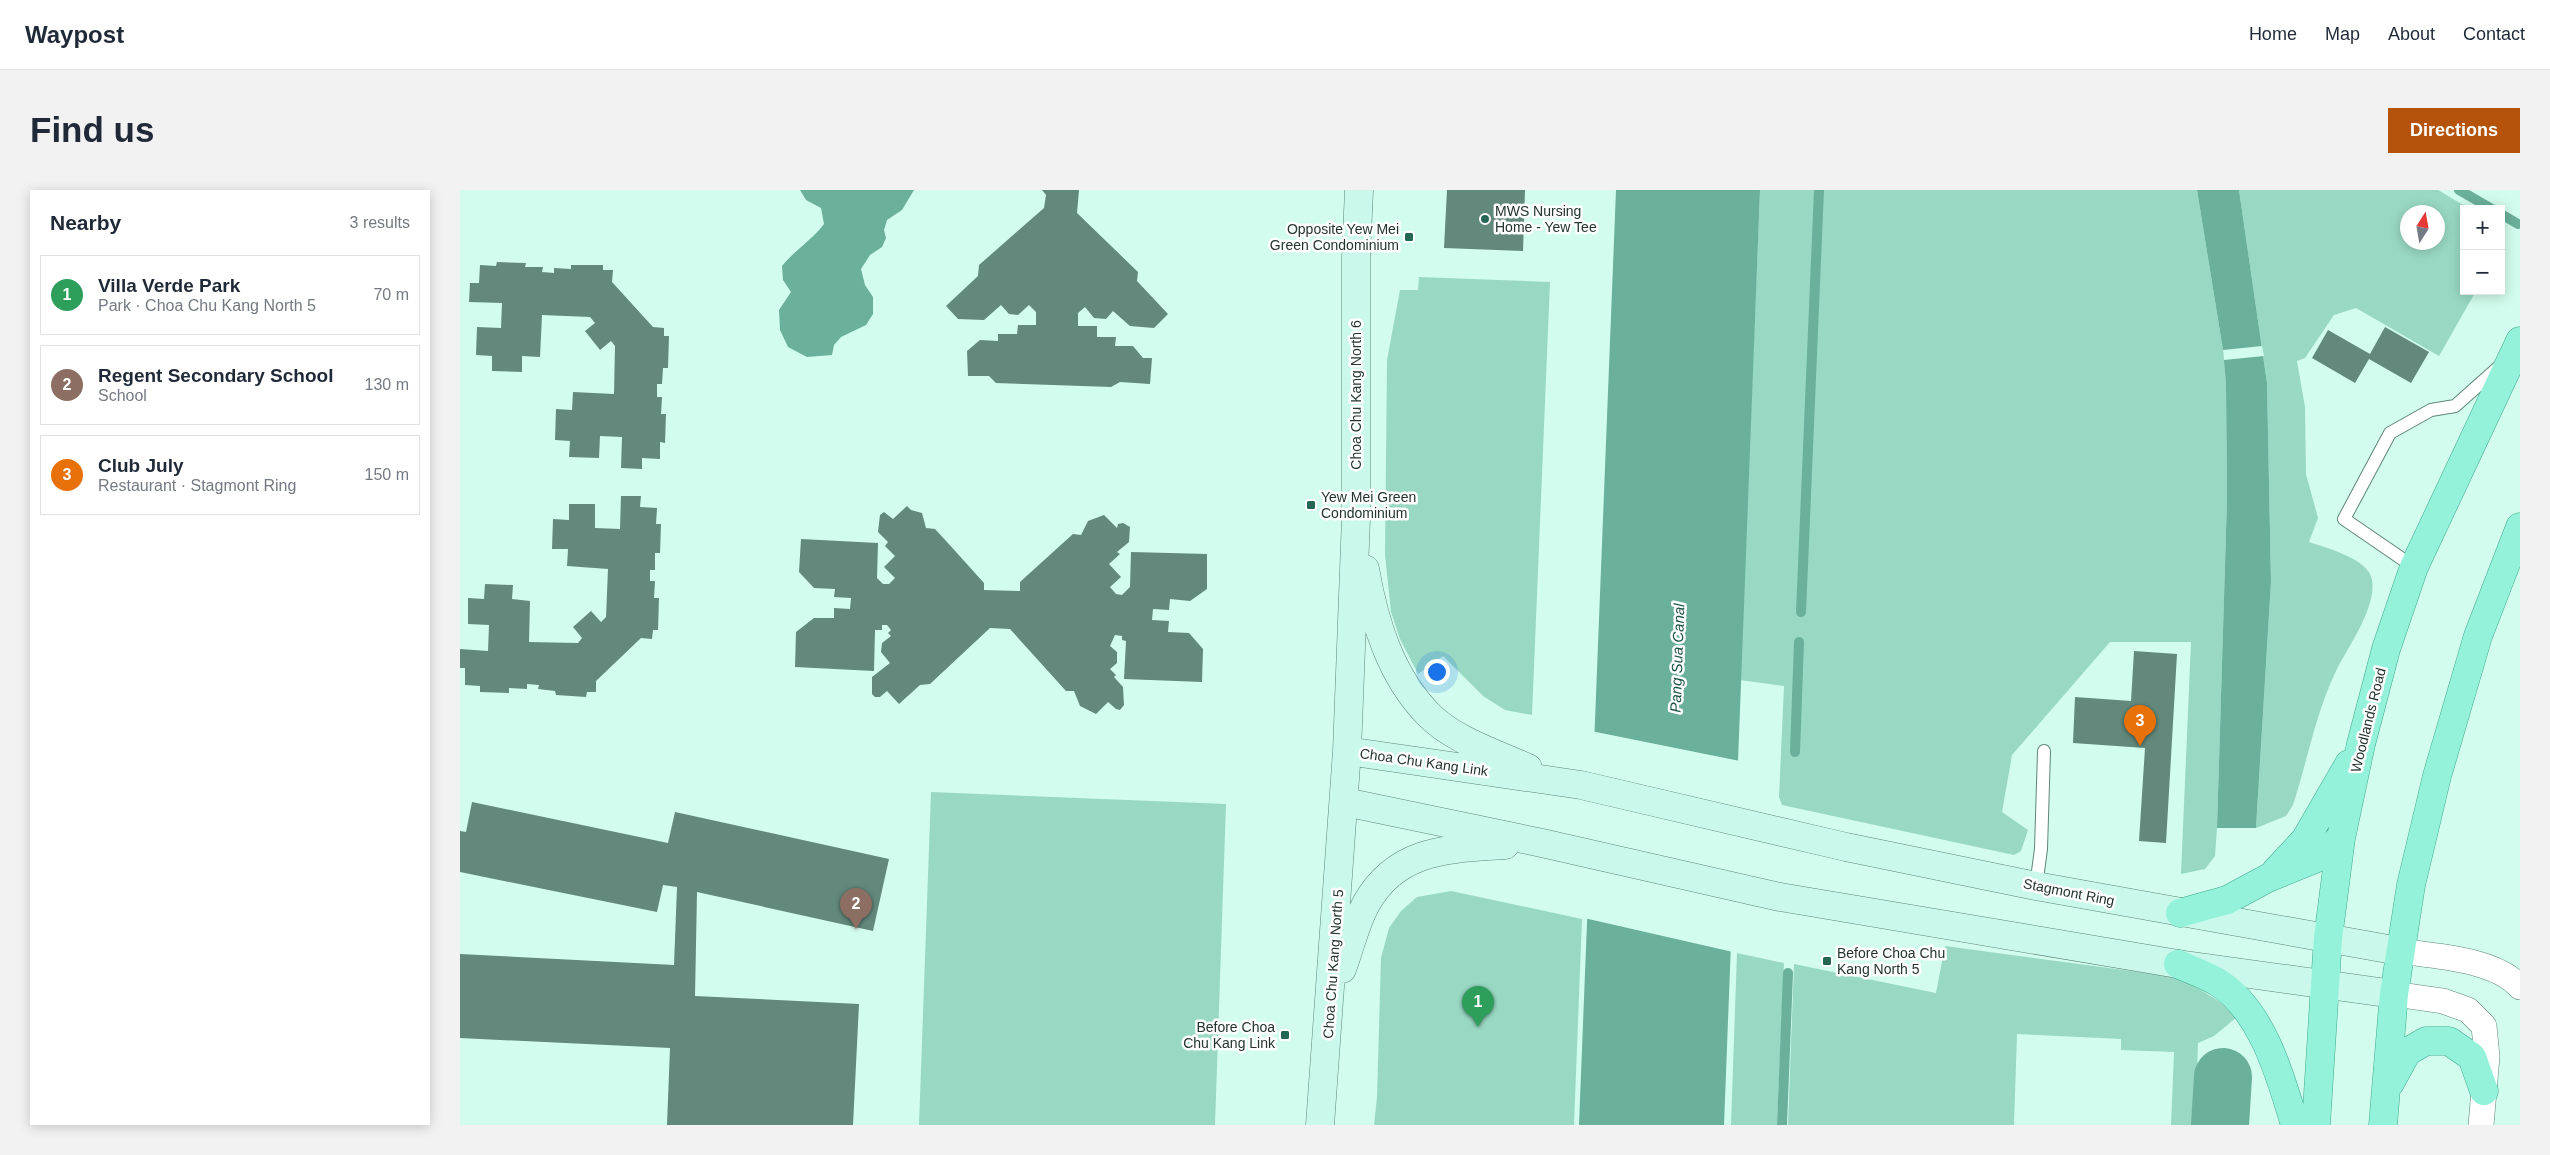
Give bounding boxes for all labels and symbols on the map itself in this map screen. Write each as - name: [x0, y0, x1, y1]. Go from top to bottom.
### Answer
- place label: MWS Nursing Home - Yew Tee: [1495, 203, 1597, 235]
- north arrow: [2400, 205, 2445, 250]
- marker: MWS Nursing Home - Yew Tee: [1479, 213, 1491, 225]
- place label: Opposite Yew Mei Green Condominium: [1270, 221, 1399, 253]
- marker: Opposite Yew Mei Green Condominium: [1403, 231, 1415, 243]
- street label: Choa Chu Kang North 6: [1348, 320, 1364, 470]
- place label: Yew Mei Green Condominium: [1321, 489, 1416, 521]
- marker: Yew Mei Green Condominium: [1305, 499, 1317, 511]
- water label: Pang Sua Canal: [1667, 602, 1687, 713]
- your location: [1424, 659, 1450, 685]
- street label: Woodlands Road: [2347, 666, 2389, 774]
- pin: 3: [2124, 705, 2156, 746]
- street label: Choa Chu Kang Link: [1359, 745, 1490, 779]
- street label: Stagmont Ring: [2022, 875, 2116, 909]
- pin: 2: [840, 888, 872, 929]
- street label: Choa Chu Kang North 5: [1320, 889, 1346, 1039]
- place label: Before Choa Chu Kang North 5: [1837, 945, 1945, 977]
- marker: Before Choa Chu Kang North 5: [1821, 955, 1833, 967]
- pin: 1: [1462, 986, 1494, 1027]
- place label: Before Choa Chu Kang Link: [1183, 1019, 1276, 1051]
- marker: Before Choa Chu Kang Link: [1279, 1029, 1291, 1041]

